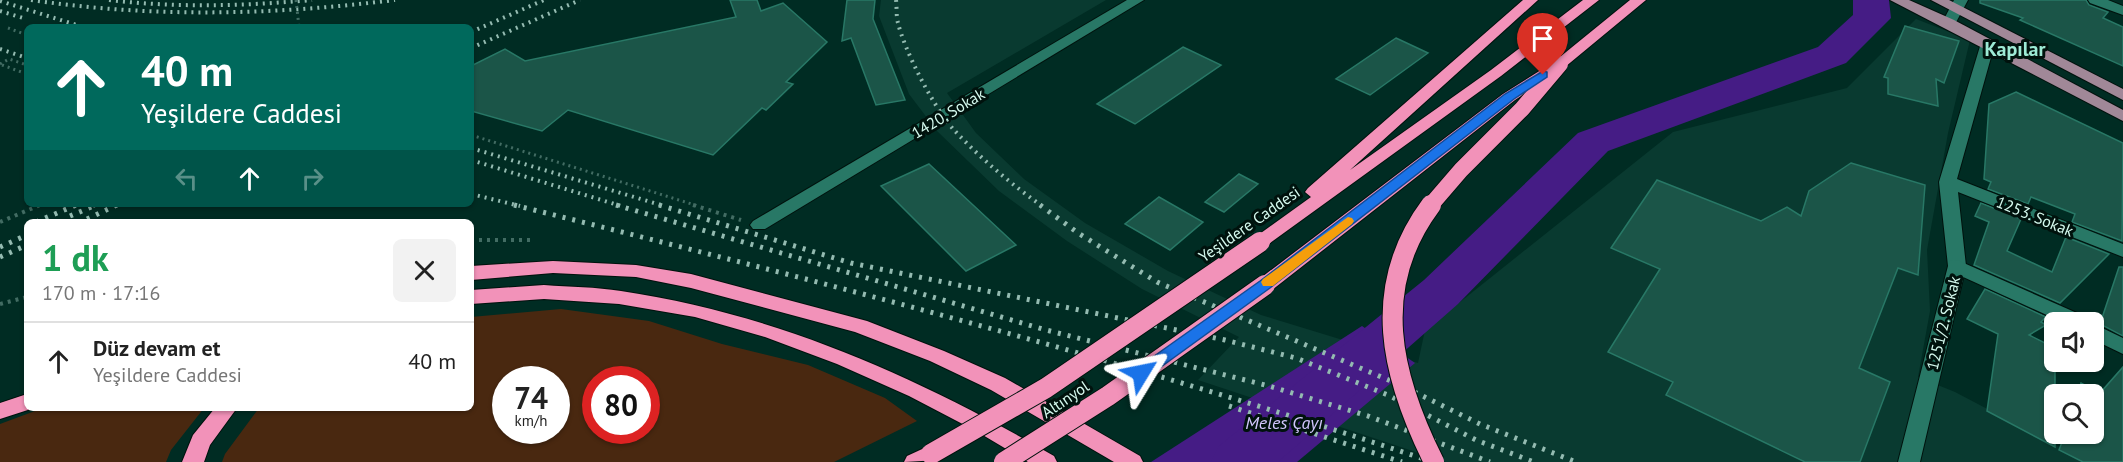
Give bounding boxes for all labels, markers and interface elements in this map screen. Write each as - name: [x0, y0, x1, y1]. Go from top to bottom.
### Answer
- pin: [1517, 13, 1568, 75]
- icon: arrive: [1526, 22, 1559, 55]
- district label: Kapılar: [1985, 36, 2045, 62]
- text: 40 m: [141, 43, 233, 98]
- icon: ahead: [42, 48, 120, 126]
- street label: 1420. Sokak: [908, 83, 988, 143]
- text: Yeşildere Caddesi: [141, 96, 342, 130]
- icon: left: [170, 162, 203, 195]
- icon: ahead: [233, 162, 266, 195]
- icon: right: [296, 162, 329, 195]
- street label: Yeşildere Caddesi: [1194, 182, 1304, 266]
- street label: 1253. Sokak: [1993, 191, 2077, 241]
- text: 1 dk: [42, 234, 109, 281]
- button: close: [393, 239, 456, 302]
- street label: 1251/2. Sokak: [1922, 274, 1964, 372]
- text: 170 m · 17:16: [42, 280, 160, 306]
- map controls: [2044, 312, 2104, 444]
- button: sound: [2044, 312, 2104, 372]
- text: Düz devam et: [93, 334, 220, 362]
- position arrow: [1109, 341, 1173, 405]
- icon: ahead: [42, 345, 75, 378]
- text: 40 m: [408, 347, 456, 375]
- text: Yeşildere Caddesi: [93, 362, 242, 388]
- speed limit sign: 80: [582, 366, 660, 444]
- street label: Altınyol: [1037, 376, 1093, 422]
- text: 74: [514, 378, 548, 417]
- button: search: [2044, 384, 2104, 444]
- text: km/h: [515, 411, 547, 430]
- water label: Meles Çayı: [1245, 411, 1323, 434]

